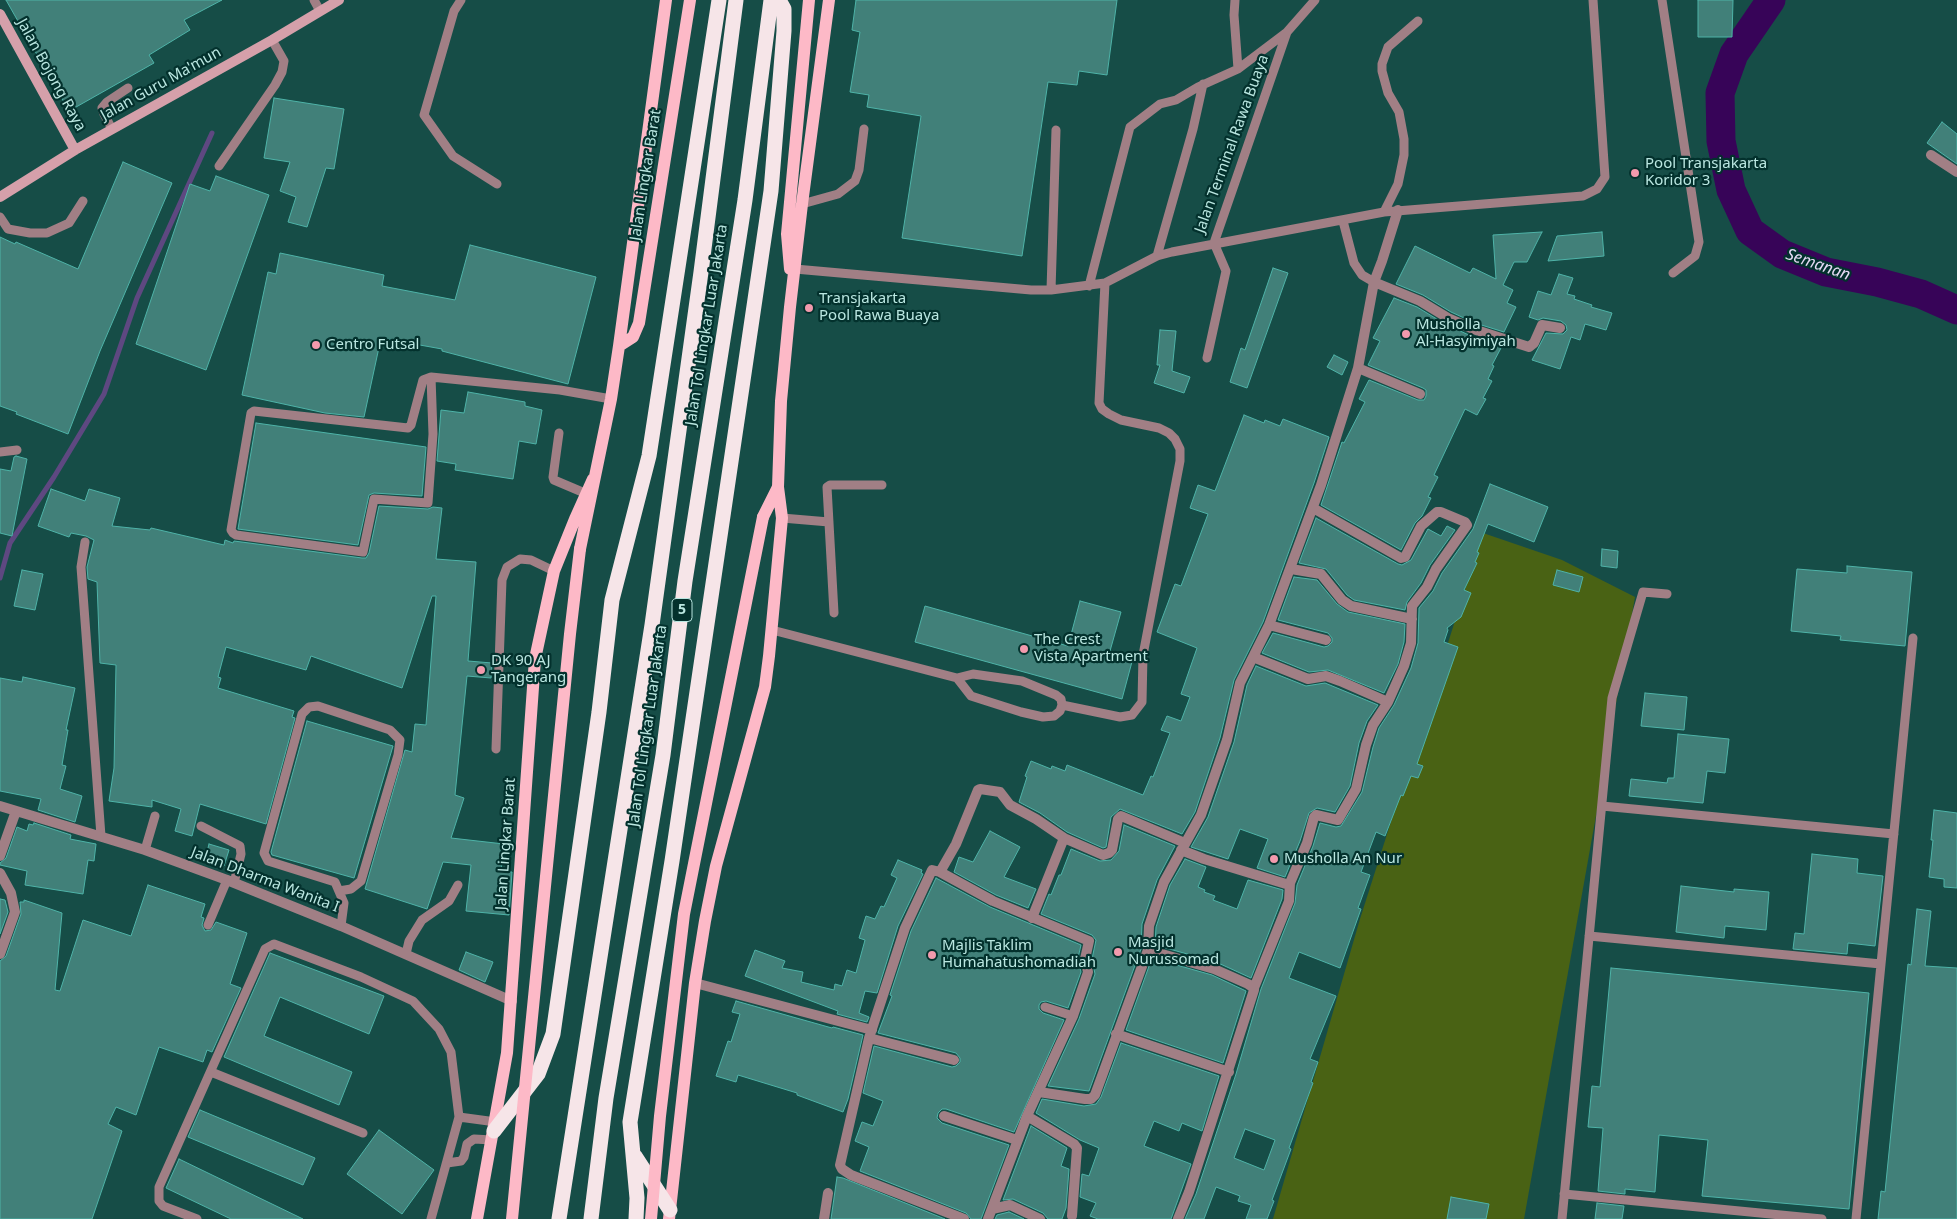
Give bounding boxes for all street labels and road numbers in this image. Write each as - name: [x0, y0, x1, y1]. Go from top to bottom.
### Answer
- street label: Jalan Bojong Raya: [13, 16, 89, 134]
- street label: Jalan Guru Ma'mun: [98, 43, 224, 125]
- street label: Jalan Terminal Rawa Buaya: [1191, 52, 1273, 236]
- street label: Jalan Lingkar Barat: [627, 108, 665, 242]
- street label: Jalan Tol Lingkar Luar Jakarta: [682, 223, 732, 427]
- road number: 5: [672, 598, 692, 622]
- street label: Jalan Tol Lingkar Luar Jakarta: [625, 624, 671, 828]
- street label: Jalan Lingkar Barat: [492, 777, 520, 911]
- street label: Jalan Dharma Wanita I: [188, 843, 342, 917]

